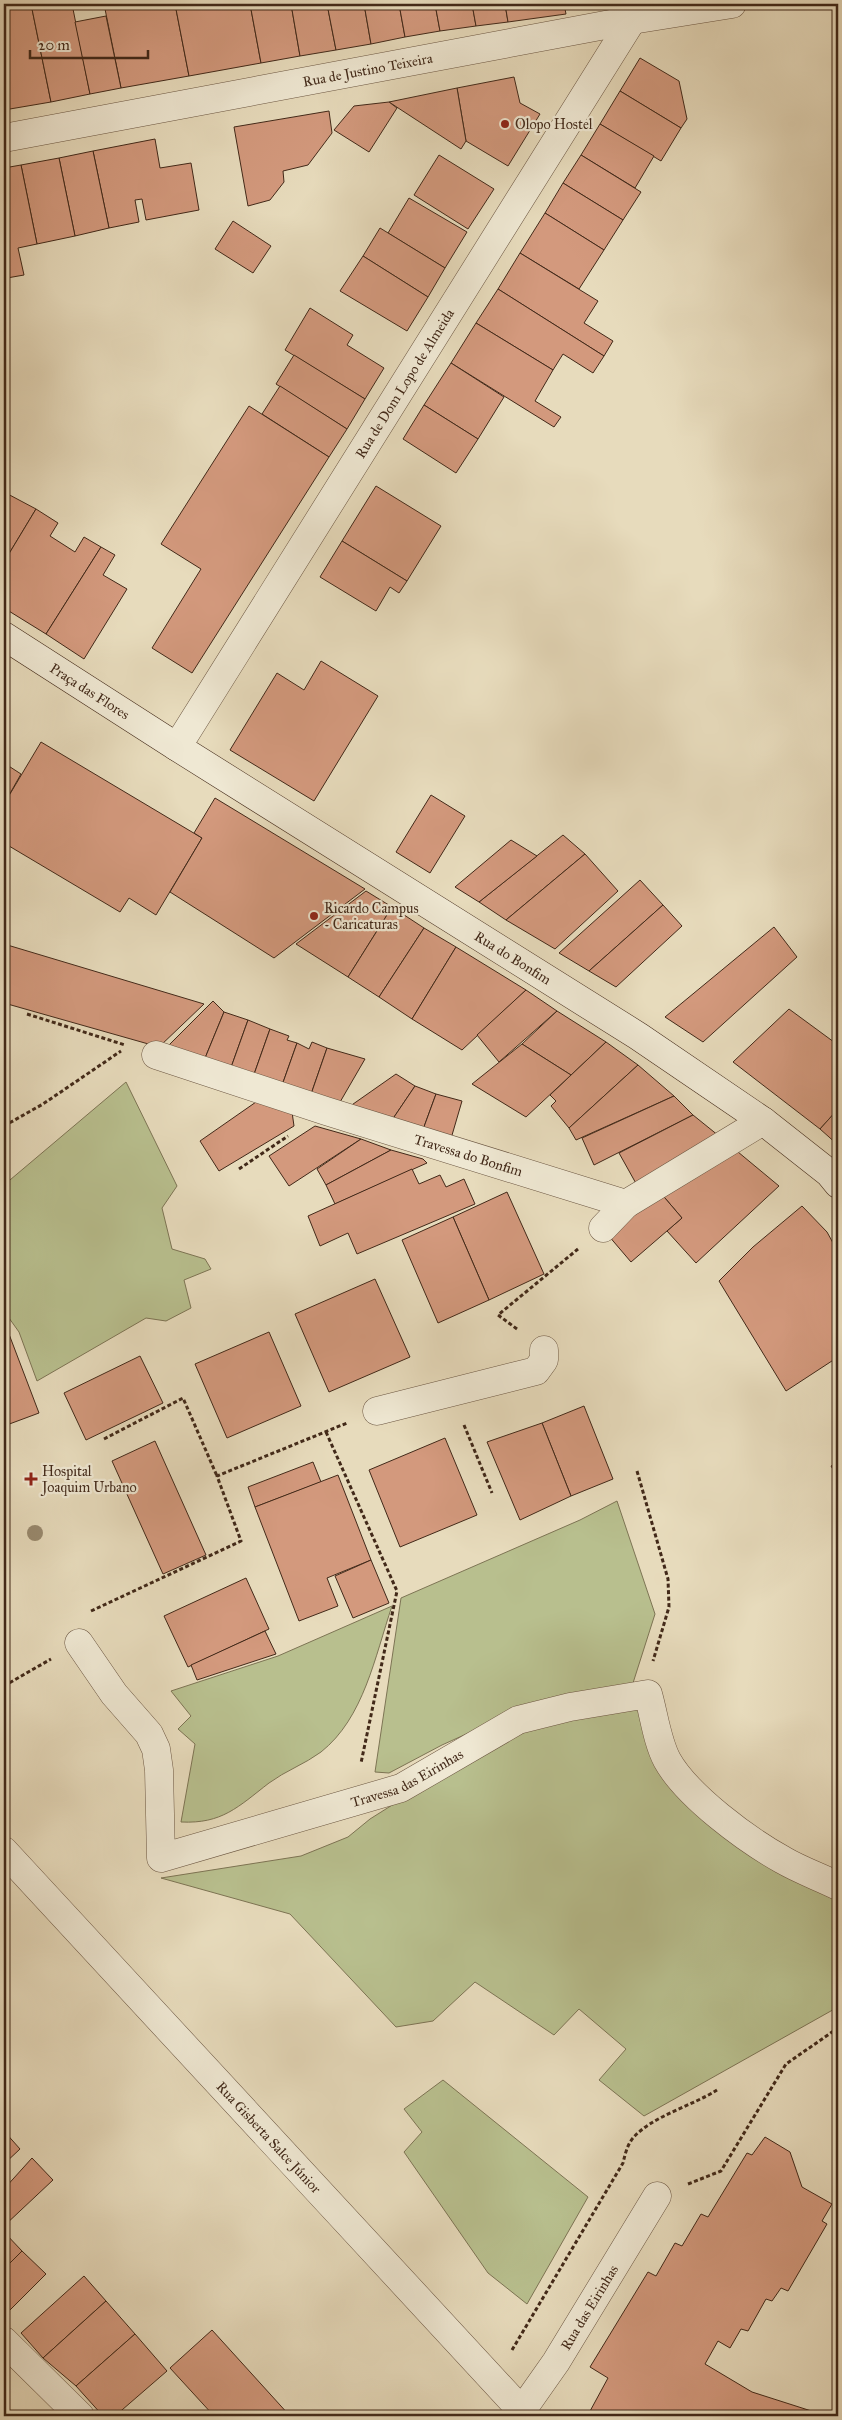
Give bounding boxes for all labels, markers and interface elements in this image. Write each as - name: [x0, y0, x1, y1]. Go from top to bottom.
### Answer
- scale bar: [30, 28, 148, 60]
- text: 20 m: [38, 36, 70, 54]
- street label: Rua de Justino Teixeira: [301, 50, 434, 91]
- place label: Olopo Hostel: [515, 116, 593, 133]
- marker: Olopo Hostel: [499, 118, 511, 130]
- street label: Rua de Dom Lopo de Almeida: [352, 306, 458, 462]
- street label: Praça das Flores: [47, 660, 133, 723]
- place label: Ricardo Campus - Caricaturas: [324, 900, 419, 933]
- marker: Ricardo Campus - Caricaturas: [308, 910, 320, 922]
- street label: Rua do Bonfim: [471, 928, 554, 988]
- street label: Travessa do Bonfim: [412, 1131, 525, 1181]
- place label: Hospital Joaquim Urbano: [40, 1463, 137, 1497]
- marker: Hospital Joaquim Urbano: [24, 1472, 38, 1486]
- street label: Travessa das Eirinhas: [349, 1746, 466, 1811]
- street label: Rua Gisberta Salce Júnior: [213, 2078, 325, 2198]
- street label: Rua das Eirinhas: [557, 2262, 622, 2353]

